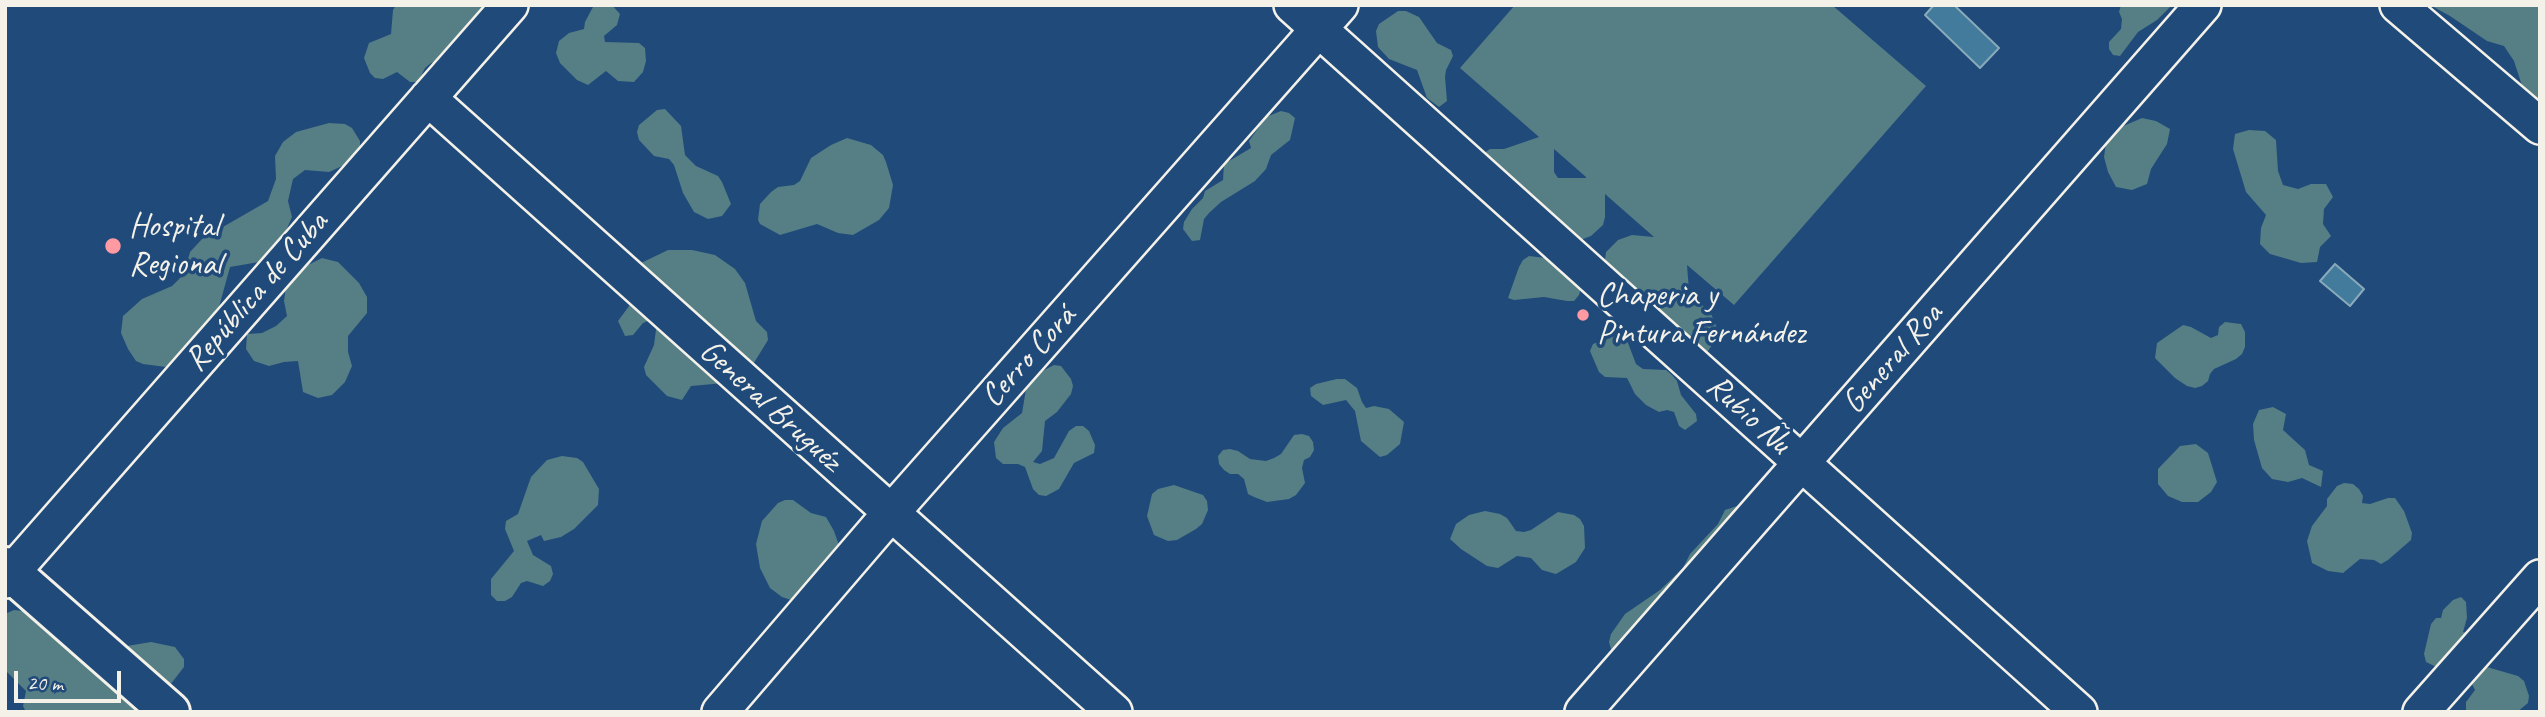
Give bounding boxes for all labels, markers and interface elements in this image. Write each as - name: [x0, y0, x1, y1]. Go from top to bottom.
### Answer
- street label: República de Cuba: [177, 204, 337, 380]
- place label: Hospital Regional: [129, 207, 221, 285]
- marker: Hospital Regional: [103, 236, 123, 256]
- place label: Chaperia y Pintura Fernández: [1597, 276, 1805, 354]
- street label: General Roa: [1834, 296, 1952, 422]
- street label: Cerro Corá: [973, 298, 1085, 416]
- marker: Chaperia y Pintura Fernández: [1575, 307, 1591, 323]
- street label: General Bruguéz: [691, 332, 849, 480]
- street label: Rubio Ñu: [1698, 367, 1798, 463]
- scale bar: [18, 658, 124, 702]
- text: 20 m: [27, 670, 63, 696]

